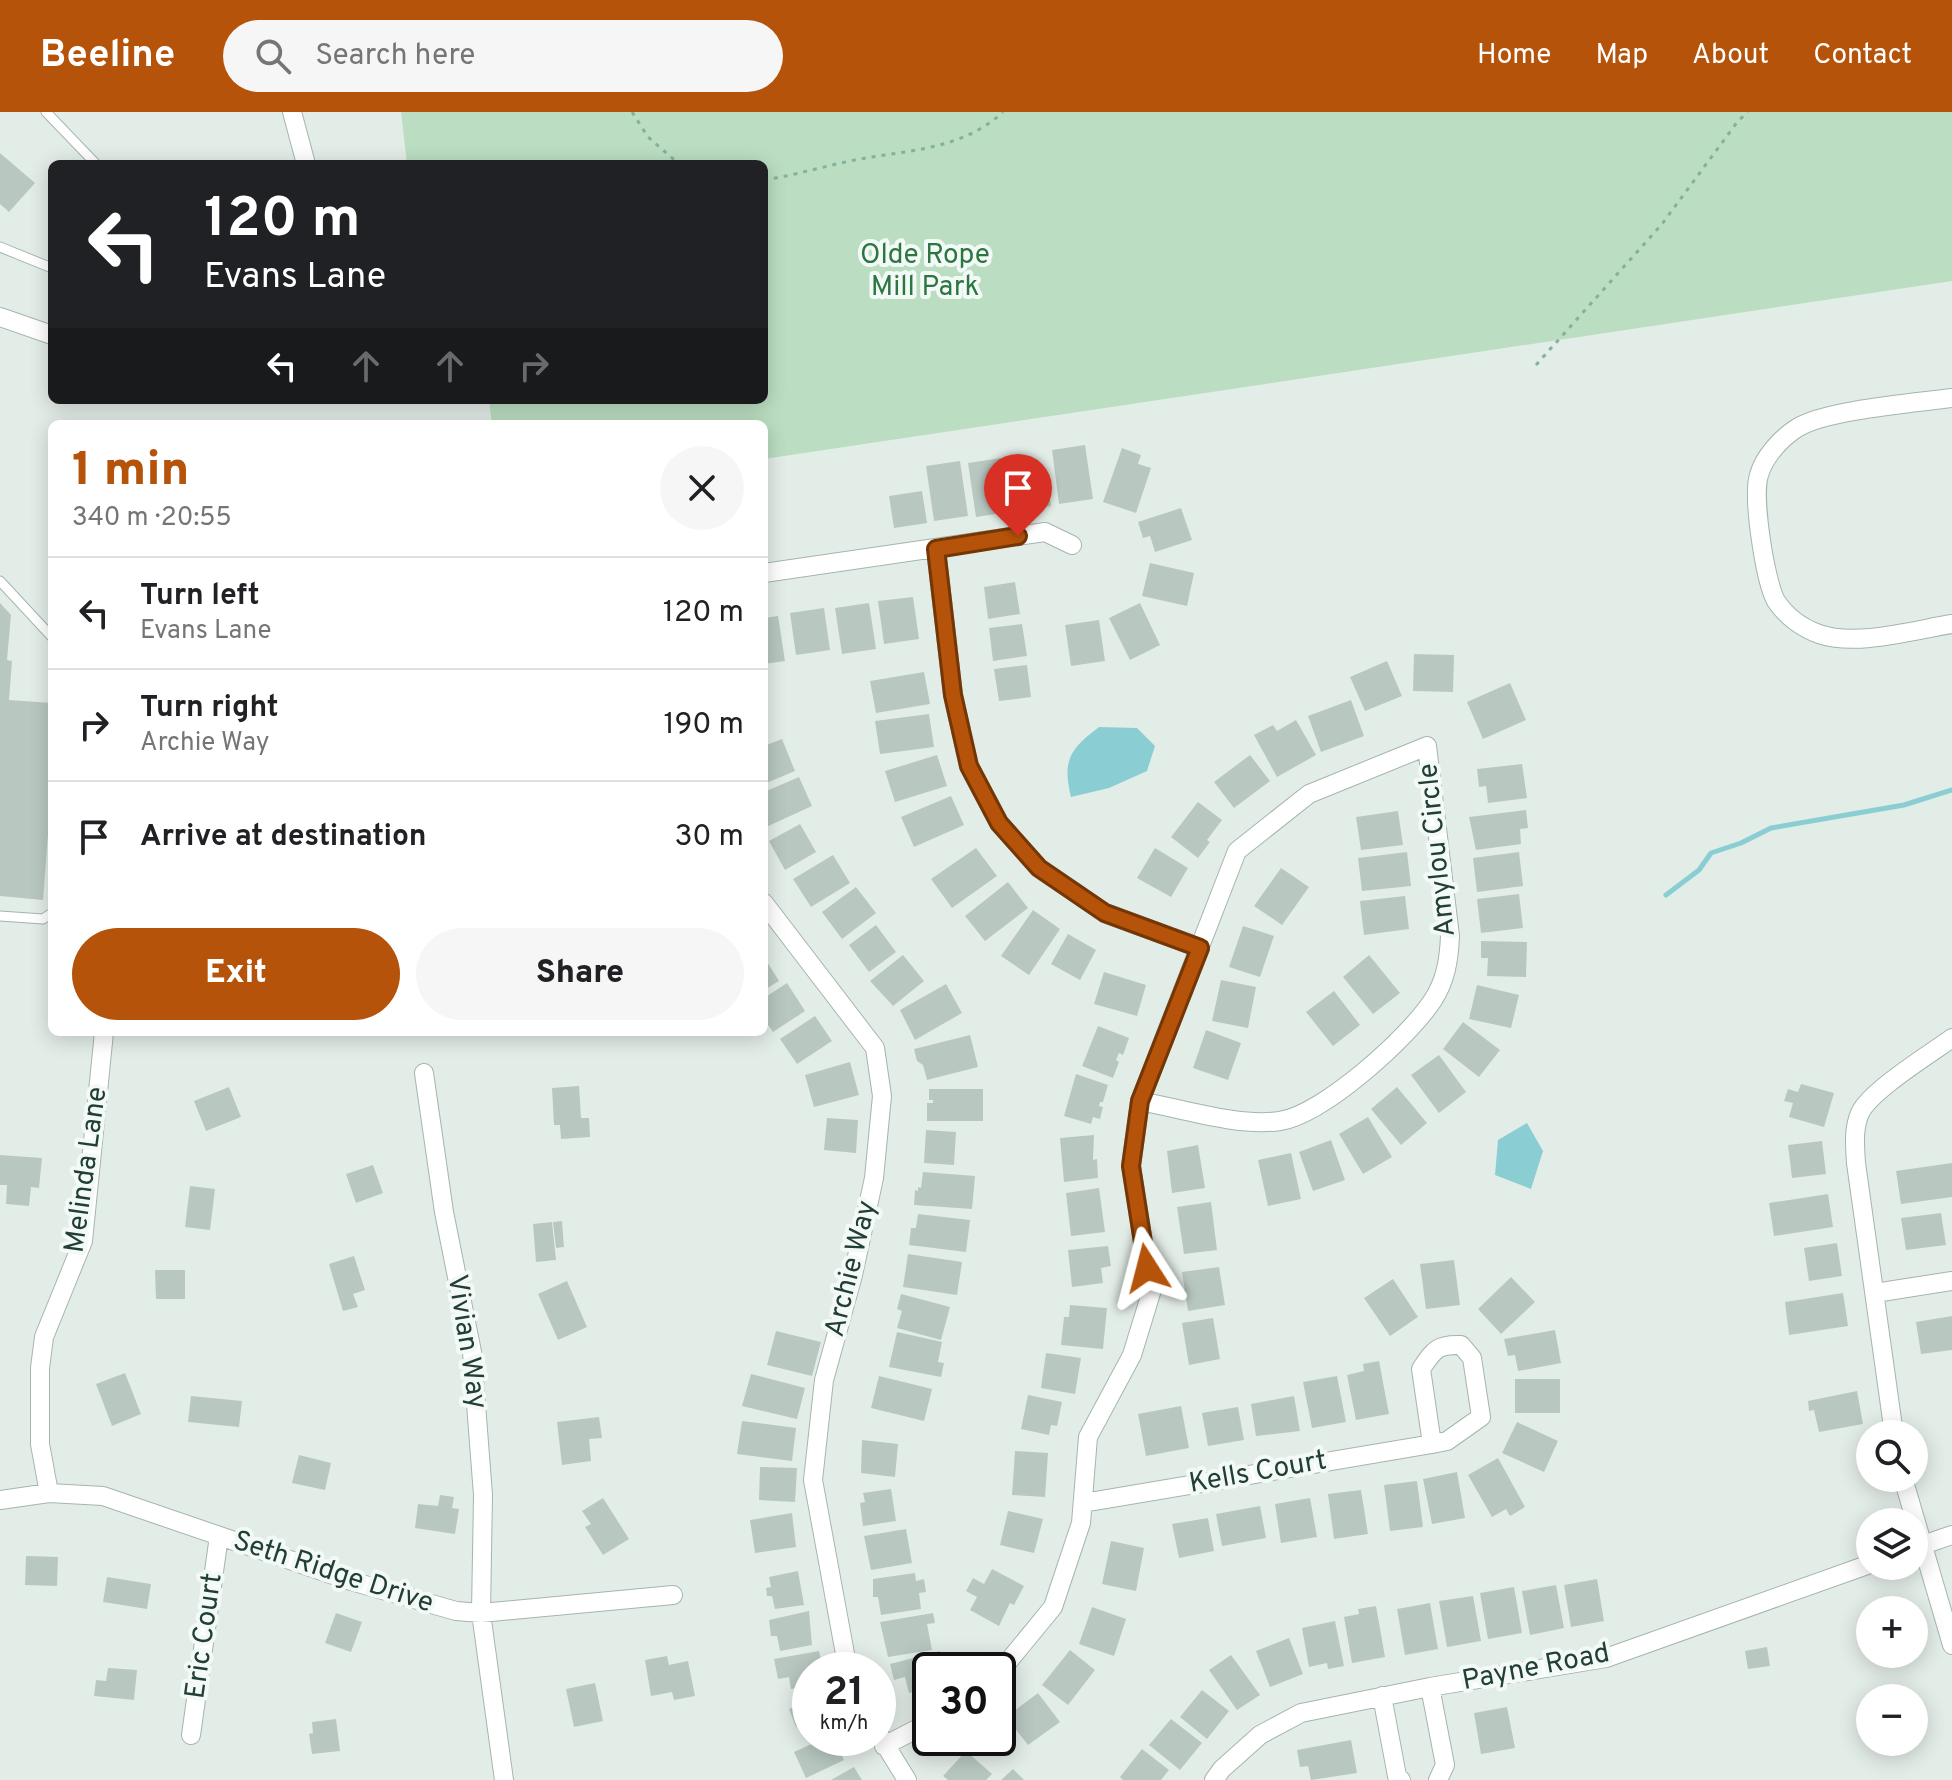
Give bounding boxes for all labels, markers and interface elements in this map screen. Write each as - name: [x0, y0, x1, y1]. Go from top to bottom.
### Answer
- search box: [223, 20, 783, 92]
- text: Beeline: [40, 32, 175, 81]
- icon: search: [251, 34, 295, 78]
- text: Search here: [315, 38, 475, 75]
- text: Home: [1477, 38, 1551, 74]
- text: Map: [1595, 38, 1648, 74]
- text: About: [1692, 38, 1769, 74]
- text: Contact: [1813, 38, 1912, 74]
- text: 120 m: [204, 186, 361, 256]
- icon: left: [72, 192, 176, 296]
- park label: Olde Rope Mill Park: [860, 238, 990, 306]
- text: Evans Lane: [204, 255, 386, 301]
- icon: left: [260, 344, 304, 388]
- icon: ahead: [344, 344, 388, 388]
- icon: ahead: [428, 344, 472, 388]
- icon: right: [512, 344, 556, 388]
- text: 1 min: [72, 442, 189, 502]
- button: close: [660, 446, 744, 530]
- pin: [984, 454, 1052, 536]
- icon: arrive: [996, 466, 1040, 510]
- text: 340 m · 20:55: [72, 502, 232, 535]
- text: Turn left: [140, 578, 260, 615]
- icon: left: [72, 591, 116, 635]
- text: 120 m: [663, 595, 744, 632]
- text: Evans Lane: [140, 615, 272, 648]
- text: Turn right: [140, 690, 278, 727]
- icon: right: [72, 703, 116, 747]
- text: 190 m: [663, 707, 744, 744]
- text: Archie Way: [140, 727, 270, 760]
- street label: Amylou Circle: [1411, 761, 1465, 939]
- icon: arrive: [72, 815, 116, 859]
- text: Arrive at destination: [140, 819, 426, 856]
- text: 30 m: [675, 819, 744, 856]
- button: Exit: [72, 928, 400, 1020]
- button: Share: [416, 928, 744, 1020]
- street label: Melinda Lane: [58, 1085, 116, 1255]
- street label: Archie Way: [818, 1197, 886, 1341]
- position arrow: [1105, 1226, 1189, 1310]
- street label: Vivian Way: [438, 1272, 494, 1412]
- map controls: [1856, 1420, 1928, 1756]
- button: search: [1856, 1420, 1928, 1492]
- street label: Kells Court: [1186, 1443, 1330, 1503]
- button: layers: [1856, 1508, 1928, 1580]
- street label: Seth Ridge Drive: [228, 1524, 438, 1622]
- street label: Eric Court: [178, 1571, 232, 1701]
- button: +: [1856, 1596, 1928, 1668]
- street label: Payne Road: [1459, 1636, 1613, 1700]
- speed limit sign: 30: [912, 1652, 1016, 1756]
- text: 21: [824, 1669, 864, 1719]
- button: −: [1856, 1684, 1928, 1756]
- text: km/h: [820, 1711, 868, 1737]

